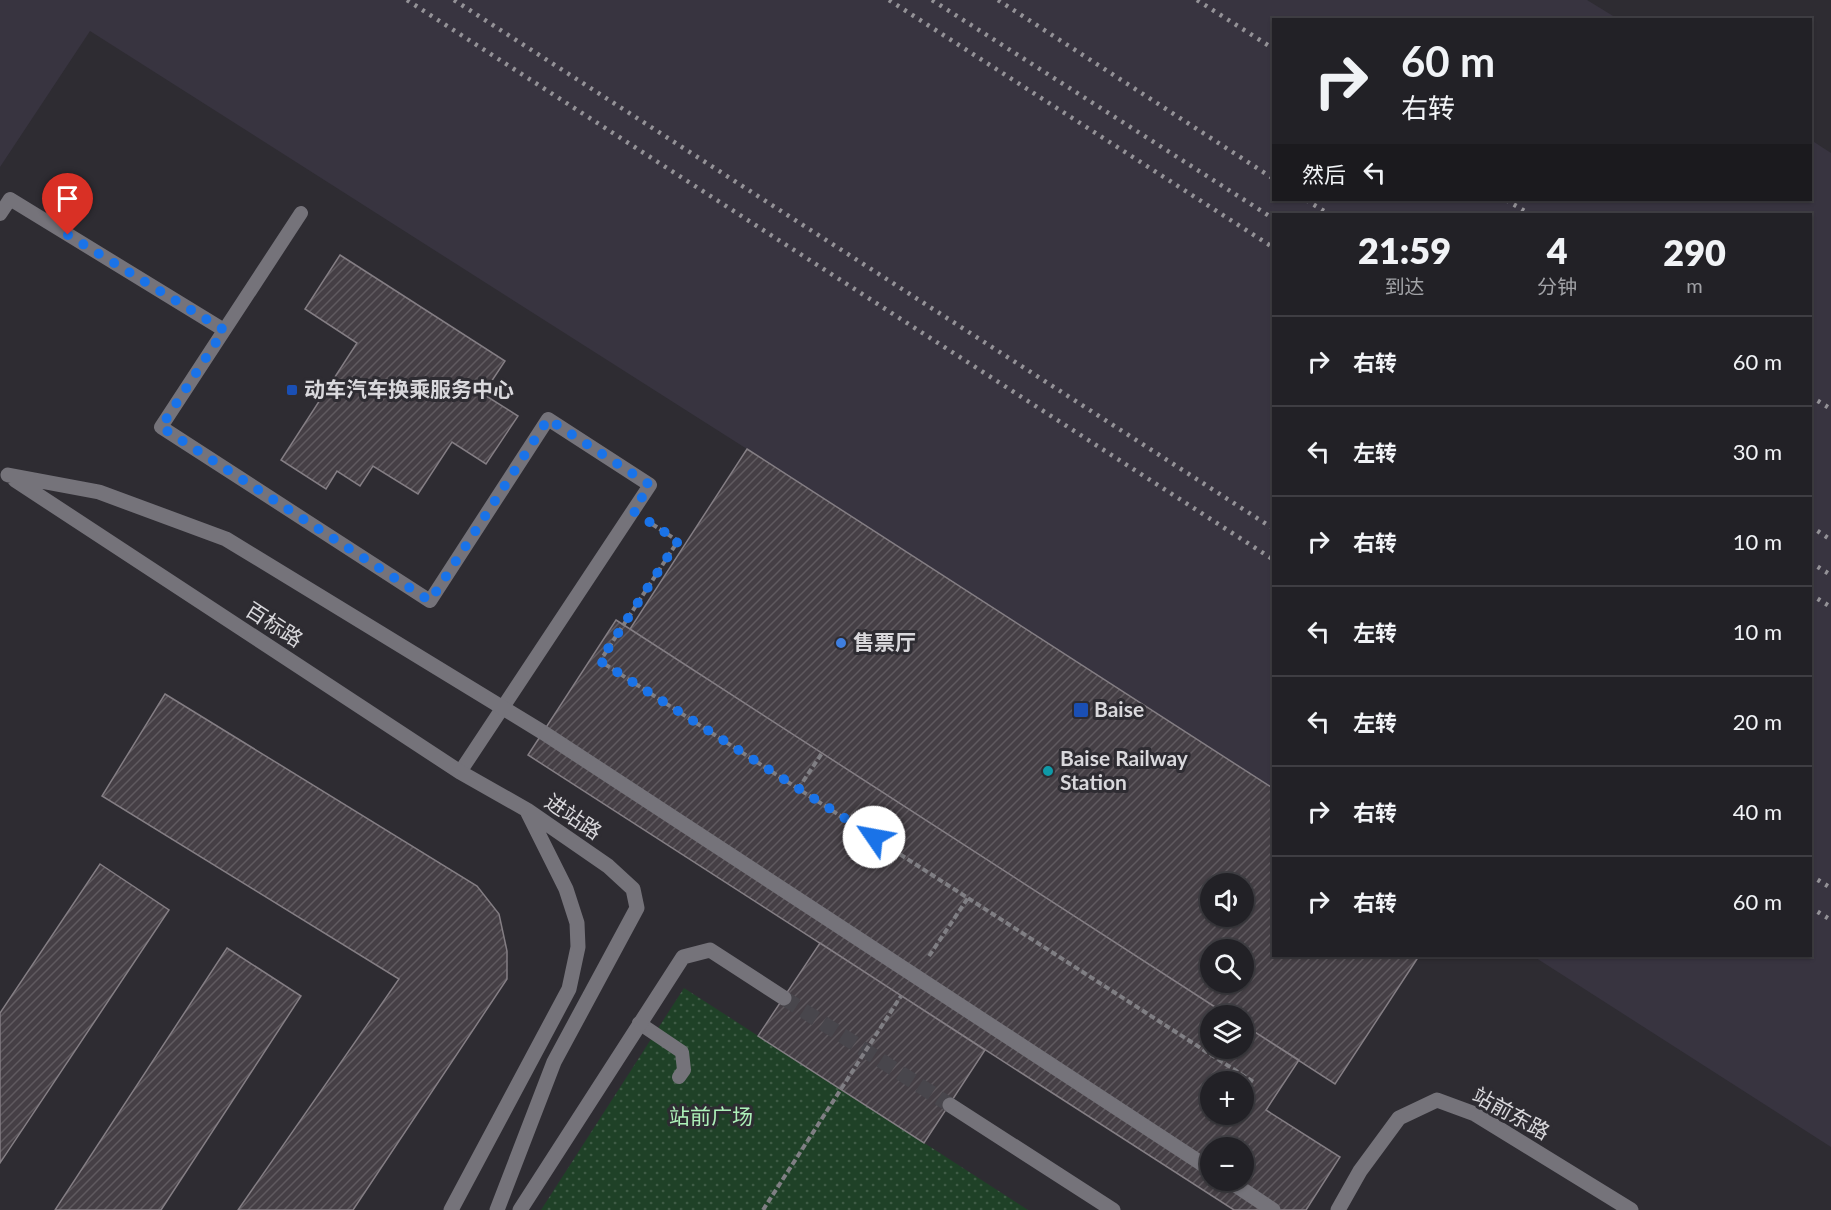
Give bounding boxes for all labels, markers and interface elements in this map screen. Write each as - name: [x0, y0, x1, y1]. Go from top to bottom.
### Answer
- text: 60 m: [1401, 36, 1495, 86]
- icon: right: [1302, 42, 1380, 120]
- text: 右转: [1401, 91, 1455, 124]
- icon: left: [1358, 156, 1391, 189]
- text: 然后: [1302, 161, 1346, 188]
- pin: [42, 173, 93, 235]
- icon: arrive: [51, 182, 84, 215]
- text: 21:59: [1358, 228, 1451, 272]
- text: 4: [1547, 228, 1568, 272]
- text: 290: [1663, 230, 1726, 274]
- text: m: [1686, 273, 1703, 297]
- text: 到达: [1385, 274, 1425, 298]
- text: 分钟: [1537, 274, 1577, 298]
- icon: right: [1302, 345, 1335, 378]
- text: 60 m: [1733, 348, 1782, 375]
- text: 右转: [1353, 349, 1397, 376]
- place label: 动车汽车换乘服务中心: [304, 376, 514, 401]
- marker: 动车汽车换乘服务中心: [285, 383, 299, 397]
- icon: left: [1302, 435, 1335, 468]
- text: 30 m: [1733, 438, 1782, 465]
- text: 左转: [1353, 439, 1397, 466]
- icon: right: [1302, 525, 1335, 558]
- text: 10 m: [1733, 528, 1782, 555]
- text: 右转: [1353, 529, 1397, 556]
- street label: 百标路: [242, 596, 308, 651]
- icon: left: [1302, 615, 1335, 648]
- text: 10 m: [1733, 618, 1782, 645]
- text: 左转: [1353, 619, 1397, 646]
- place label: 售票厅: [853, 629, 916, 654]
- marker: 售票厅: [834, 636, 848, 650]
- place label: Baise: [1094, 696, 1144, 721]
- marker: Baise: [1072, 701, 1090, 719]
- icon: left: [1302, 705, 1335, 738]
- text: 20 m: [1733, 708, 1782, 735]
- text: 左转: [1353, 709, 1397, 736]
- place label: Baise Railway Station: [1060, 745, 1189, 794]
- marker: Baise Railway Station: [1041, 764, 1055, 778]
- street label: 进站路: [541, 788, 607, 844]
- icon: right: [1302, 795, 1335, 828]
- text: 40 m: [1733, 798, 1782, 825]
- text: 右转: [1353, 799, 1397, 826]
- position arrow: [842, 805, 906, 869]
- map controls: [1200, 873, 1254, 1191]
- button: sound: [1200, 873, 1254, 927]
- icon: right: [1302, 885, 1335, 918]
- text: 60 m: [1733, 888, 1782, 915]
- text: 右转: [1353, 889, 1397, 916]
- button: search: [1200, 939, 1254, 993]
- button: layers: [1200, 1005, 1254, 1059]
- button: +: [1200, 1071, 1254, 1125]
- street label: 站前东路: [1469, 1081, 1555, 1144]
- park label: 站前广场: [669, 1103, 753, 1128]
- button: −: [1200, 1137, 1254, 1191]

